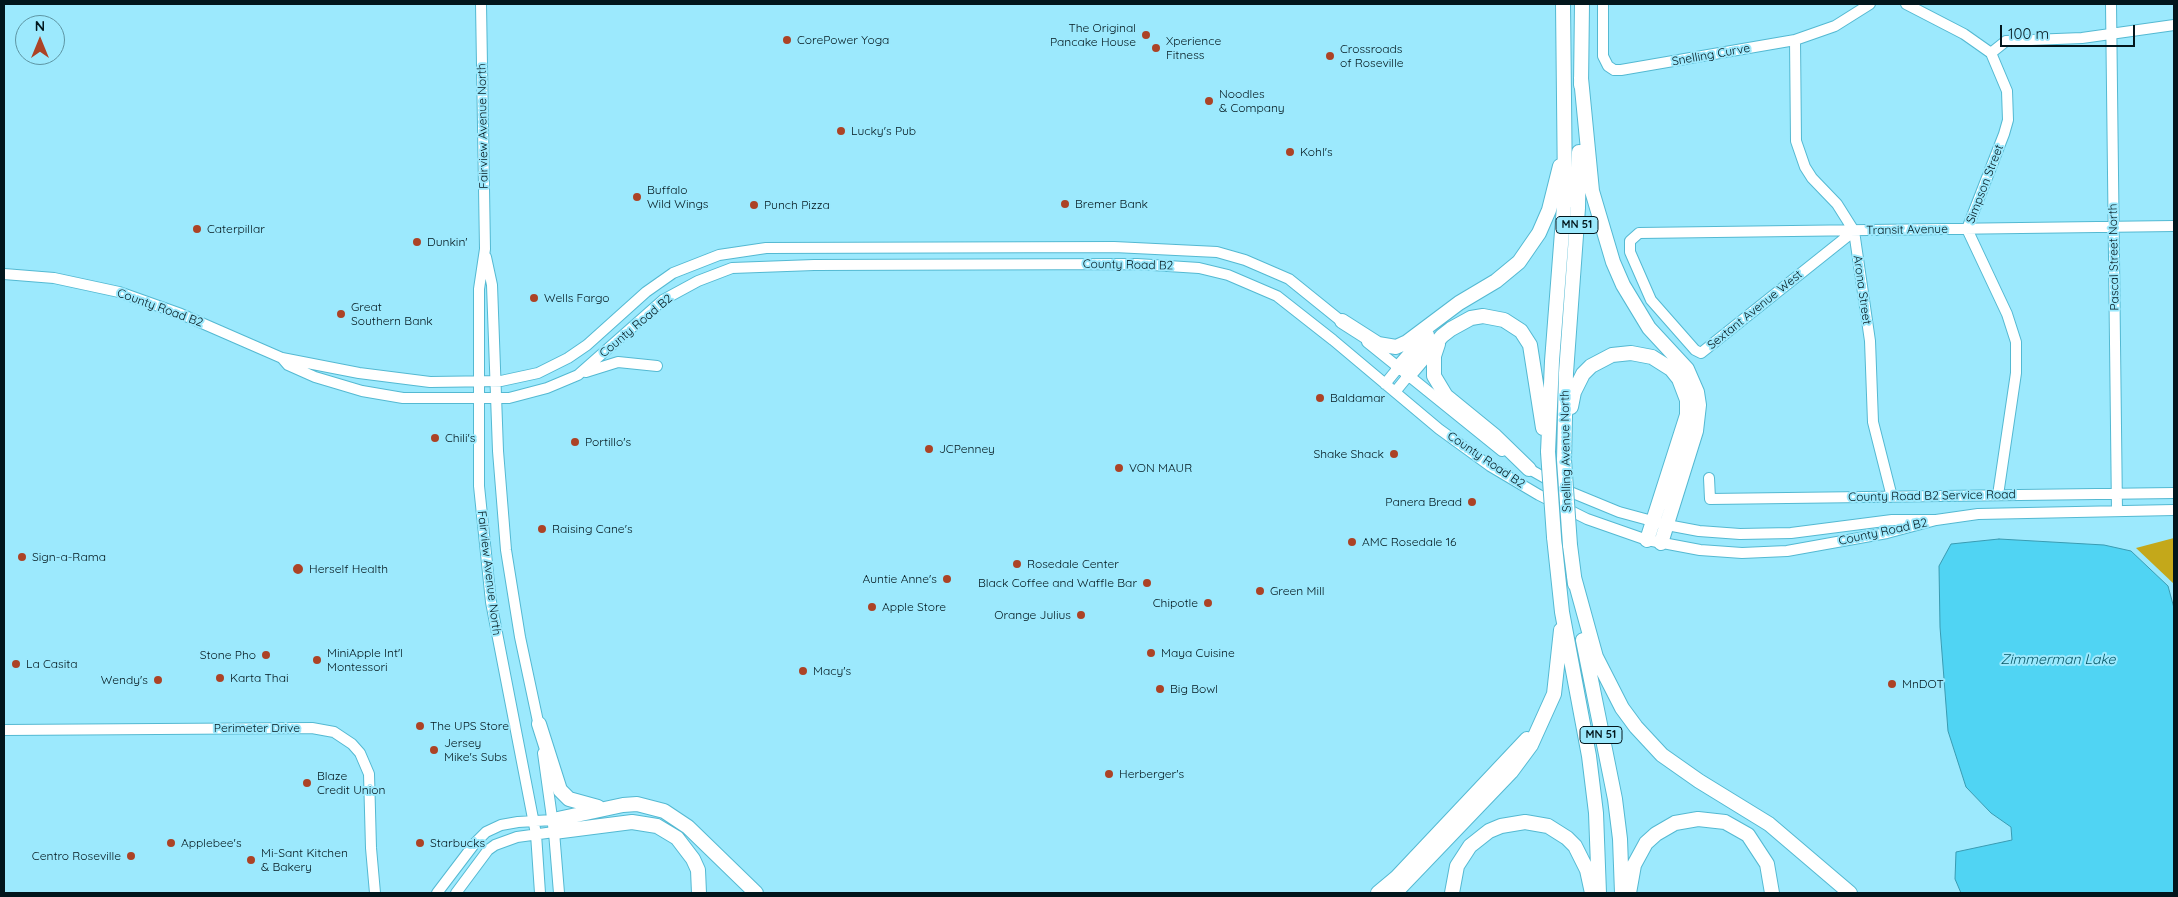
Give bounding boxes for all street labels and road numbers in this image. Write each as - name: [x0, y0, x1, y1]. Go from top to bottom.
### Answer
- street label: Snelling Curve: [1671, 41, 1751, 69]
- street label: Fairview Avenue North: [475, 63, 491, 189]
- street label: Simpson Street: [1963, 142, 2007, 226]
- street label: Pascal Street North: [2106, 203, 2122, 311]
- road number: MN 51: [1556, 216, 1598, 234]
- street label: Transit Avenue: [1866, 222, 1948, 238]
- street label: Arona Street: [1850, 255, 1874, 325]
- street label: County Road B2: [1083, 257, 1173, 273]
- street label: Sextant Avenue West: [1705, 267, 1805, 353]
- street label: County Road B2: [115, 286, 205, 330]
- street label: County Road B2: [597, 291, 675, 361]
- street label: Snelling Avenue North: [1558, 390, 1574, 512]
- street label: County Road B2: [1444, 429, 1528, 491]
- street label: County Road B2 Service Road: [1848, 487, 2016, 505]
- street label: Fairview Avenue North: [474, 510, 504, 636]
- street label: County Road B2: [1837, 516, 1929, 548]
- street label: Perimeter Drive: [214, 721, 300, 735]
- road number: MN 51: [1580, 726, 1622, 744]

